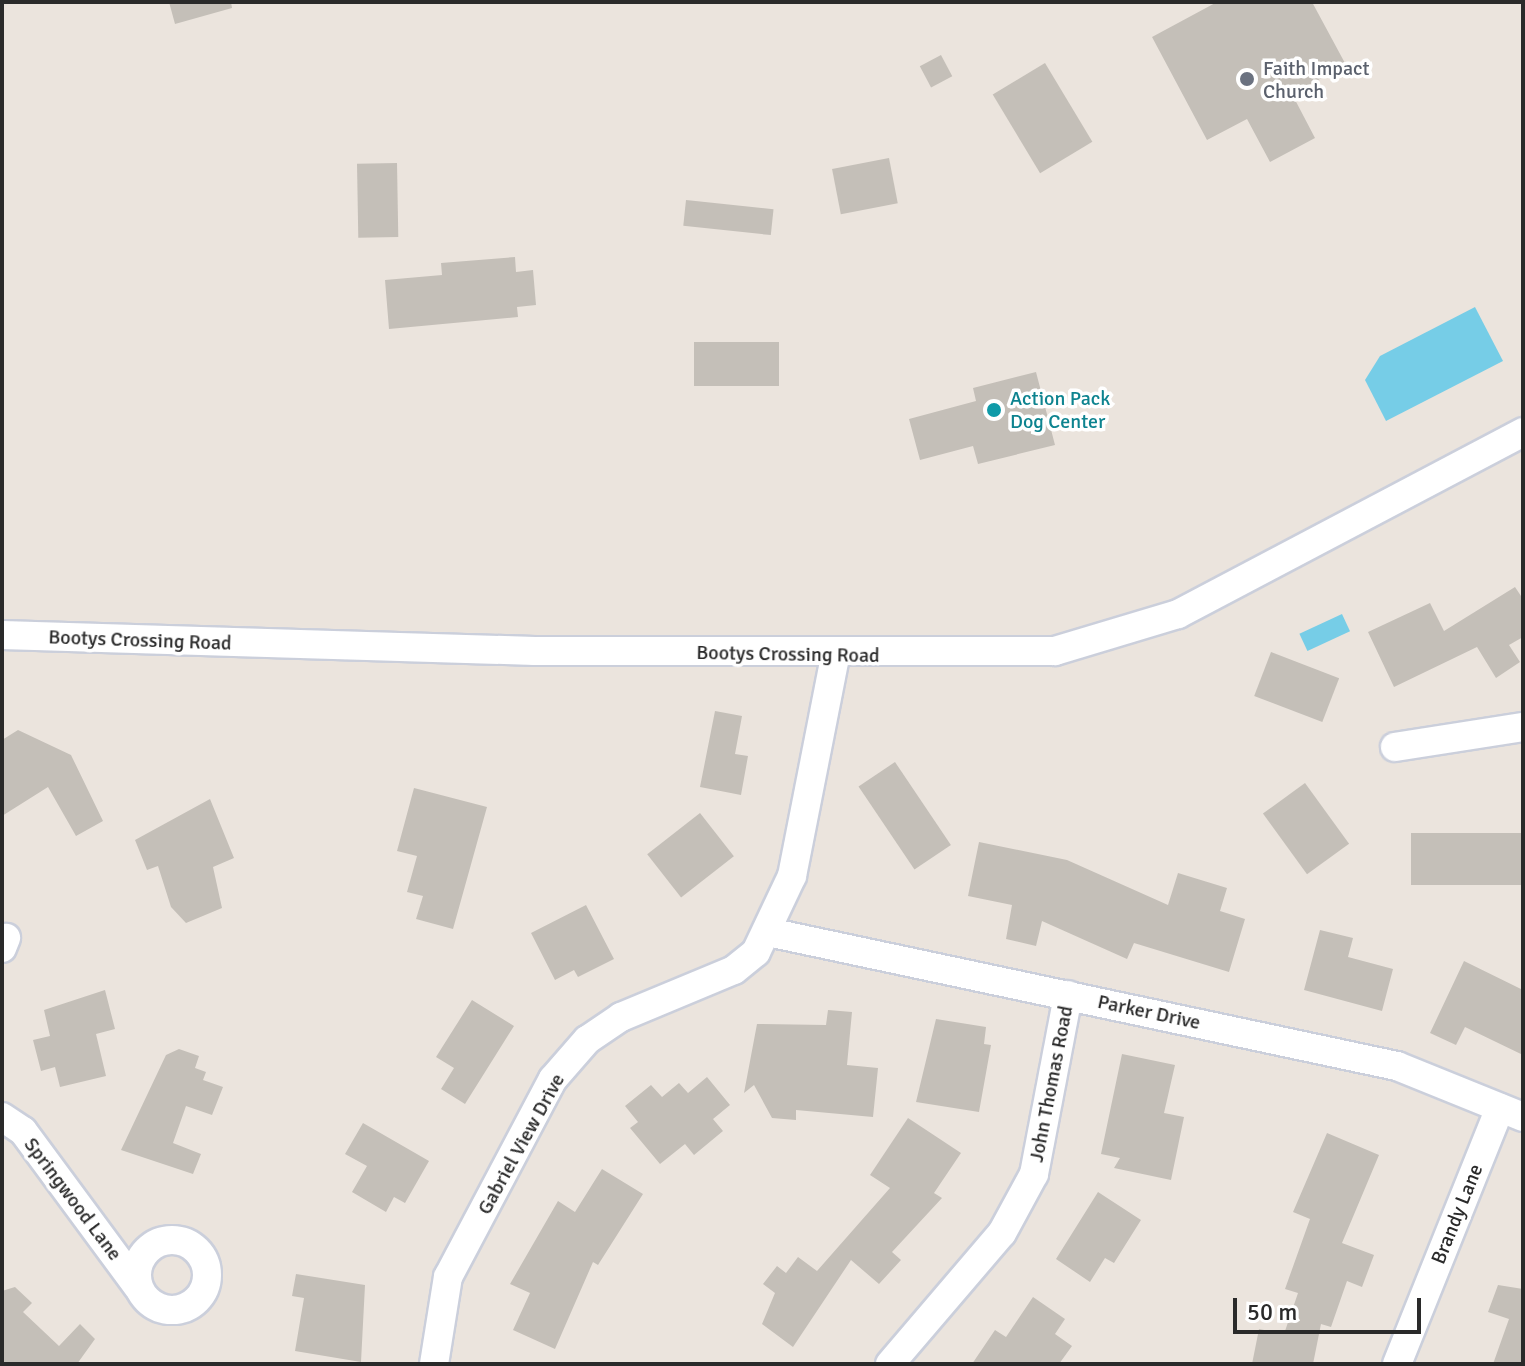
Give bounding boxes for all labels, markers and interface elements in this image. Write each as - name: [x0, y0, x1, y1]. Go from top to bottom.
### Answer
- place label: Faith Impact Church: [1263, 56, 1369, 103]
- marker: Faith Impact Church: [1238, 70, 1256, 88]
- place label: Action Pack Dog Center: [1010, 386, 1110, 433]
- marker: Action Pack Dog Center: [985, 401, 1003, 419]
- street label: Bootys Crossing Road: [48, 625, 232, 655]
- street label: Bootys Crossing Road: [696, 640, 880, 668]
- street label: Parker Drive: [1095, 989, 1203, 1035]
- street label: John Thomas Road: [1024, 1004, 1078, 1164]
- street label: Gabriel View Drive: [472, 1069, 570, 1219]
- street label: Springwood Lane: [19, 1133, 127, 1265]
- street label: Brandy Lane: [1426, 1160, 1488, 1268]
- scale bar: [1237, 1282, 1425, 1332]
- text: 50 m: [1247, 1297, 1297, 1327]

